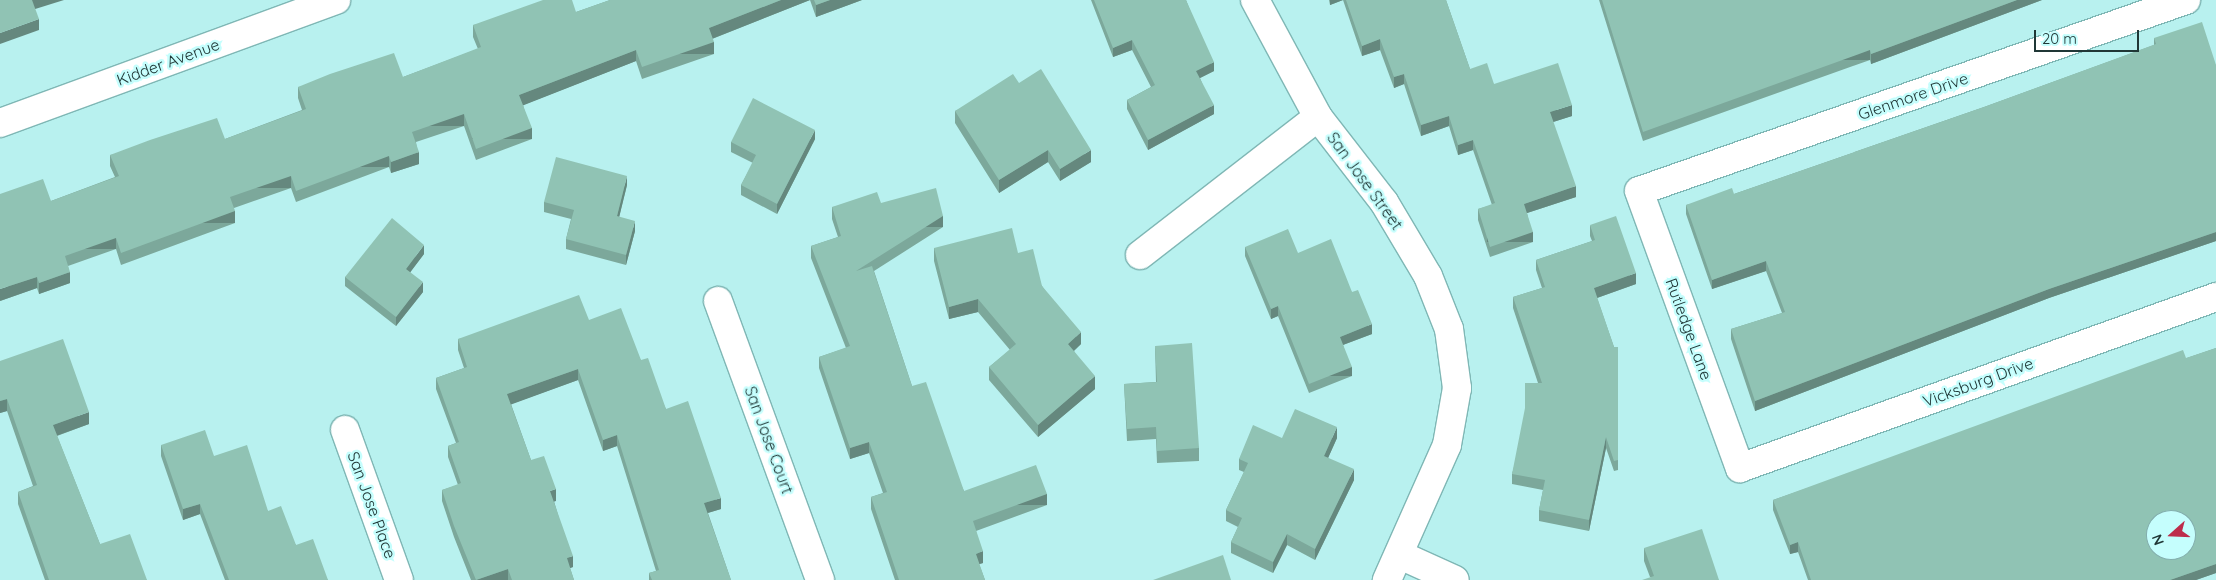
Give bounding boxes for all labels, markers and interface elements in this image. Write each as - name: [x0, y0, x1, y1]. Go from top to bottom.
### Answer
- scale bar: [2036, 20, 2141, 52]
- text: 20 m: [2042, 29, 2077, 48]
- street label: Kidder Avenue: [114, 35, 222, 89]
- street label: Glenmore Drive: [1856, 68, 1970, 124]
- street label: San Jose Street: [1323, 129, 1407, 233]
- street label: Rutledge Lane: [1662, 275, 1716, 383]
- street label: Vicksburg Drive: [1920, 353, 2036, 411]
- street label: San Jose Court: [741, 384, 797, 496]
- street label: San Jose Place: [344, 449, 400, 561]
- north arrow: [2146, 510, 2196, 560]
- text: N: [2148, 532, 2168, 548]

